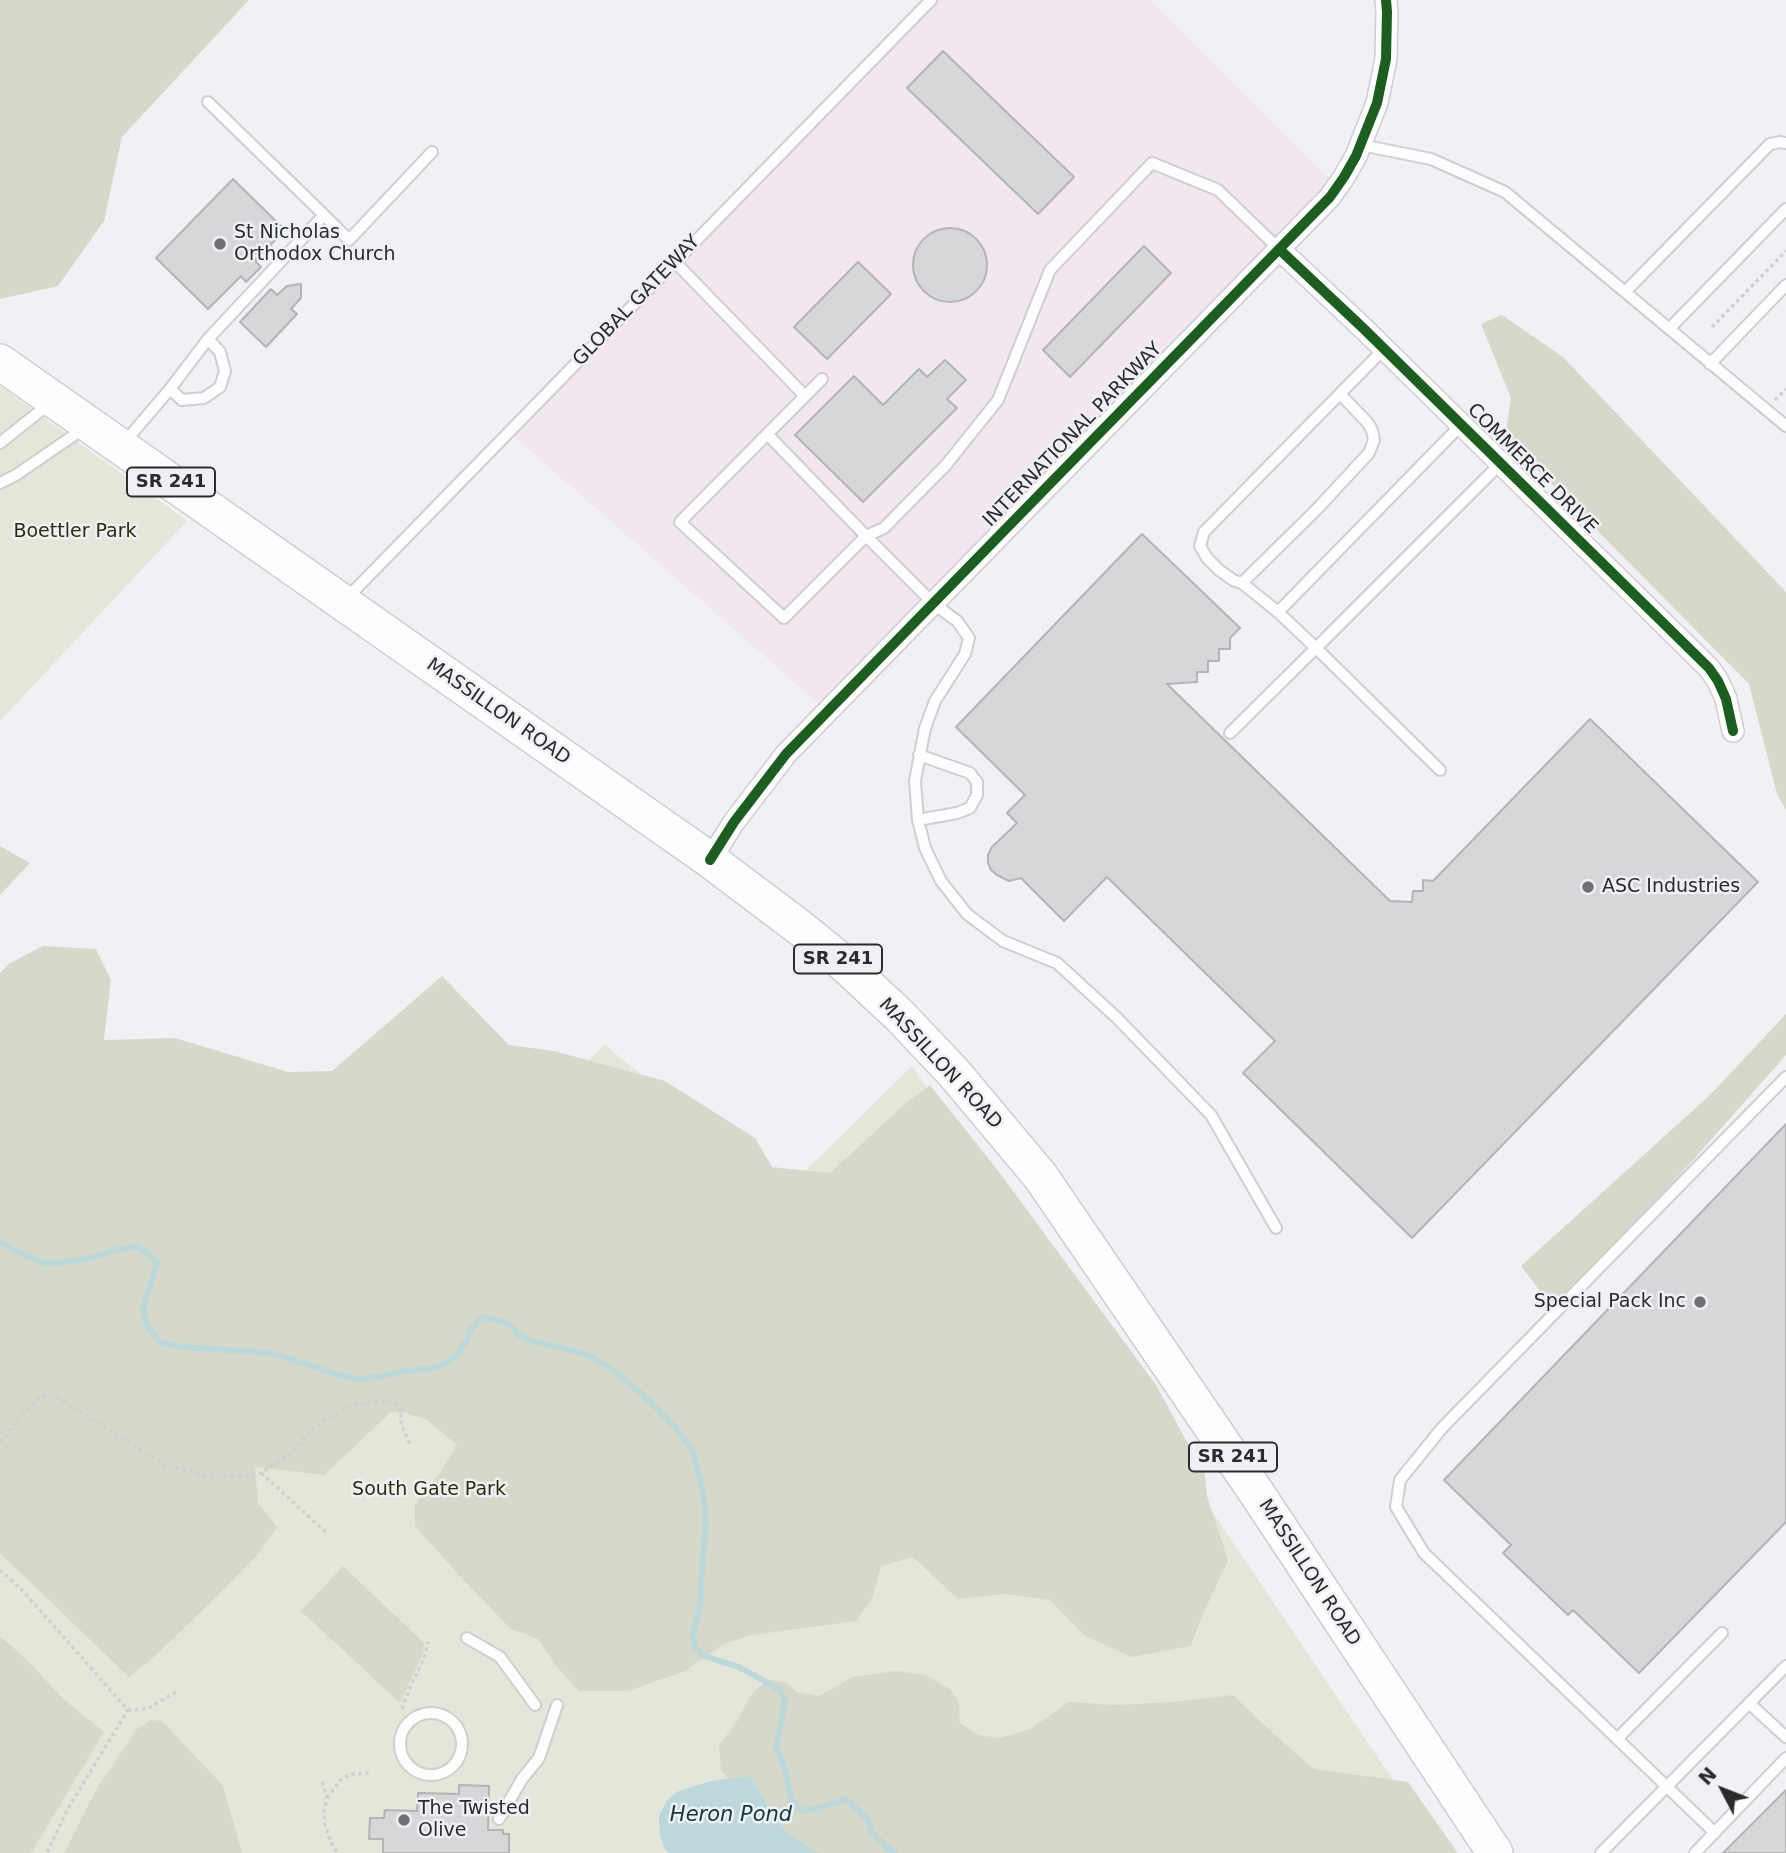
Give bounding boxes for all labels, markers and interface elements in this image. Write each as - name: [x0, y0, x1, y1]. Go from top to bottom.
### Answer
- place label: St Nicholas Orthodox Church: [234, 222, 396, 266]
- street label: GLOBAL GATEWAY: [569, 231, 705, 371]
- marker: St Nicholas Orthodox Church: [212, 236, 228, 252]
- street label: INTERNATIONAL PARKWAY: [979, 338, 1167, 532]
- street label: COMMERCE DRIVE: [1462, 399, 1602, 539]
- road number: SR 241: [127, 468, 215, 496]
- park label: Boettler Park: [13, 521, 137, 543]
- street label: MASSILLON ROAD: [422, 654, 574, 770]
- place label: ASC Industries: [1602, 876, 1740, 898]
- marker: ASC Industries: [1580, 879, 1596, 895]
- road number: SR 241: [794, 944, 882, 974]
- street label: MASSILLON ROAD: [874, 994, 1006, 1134]
- place label: Special Pack Inc: [1534, 1291, 1686, 1313]
- marker: Special Pack Inc: [1692, 1294, 1708, 1310]
- road number: SR 241: [1189, 1442, 1277, 1472]
- park label: South Gate Park: [352, 1479, 506, 1501]
- street label: MASSILLON ROAD: [1253, 1495, 1365, 1651]
- north arrow: [1688, 1755, 1758, 1825]
- text: N: [1694, 1763, 1721, 1789]
- place label: The Twisted Olive: [418, 1798, 530, 1842]
- water label: Heron Pond: [670, 1803, 792, 1829]
- marker: The Twisted Olive: [396, 1812, 412, 1828]

